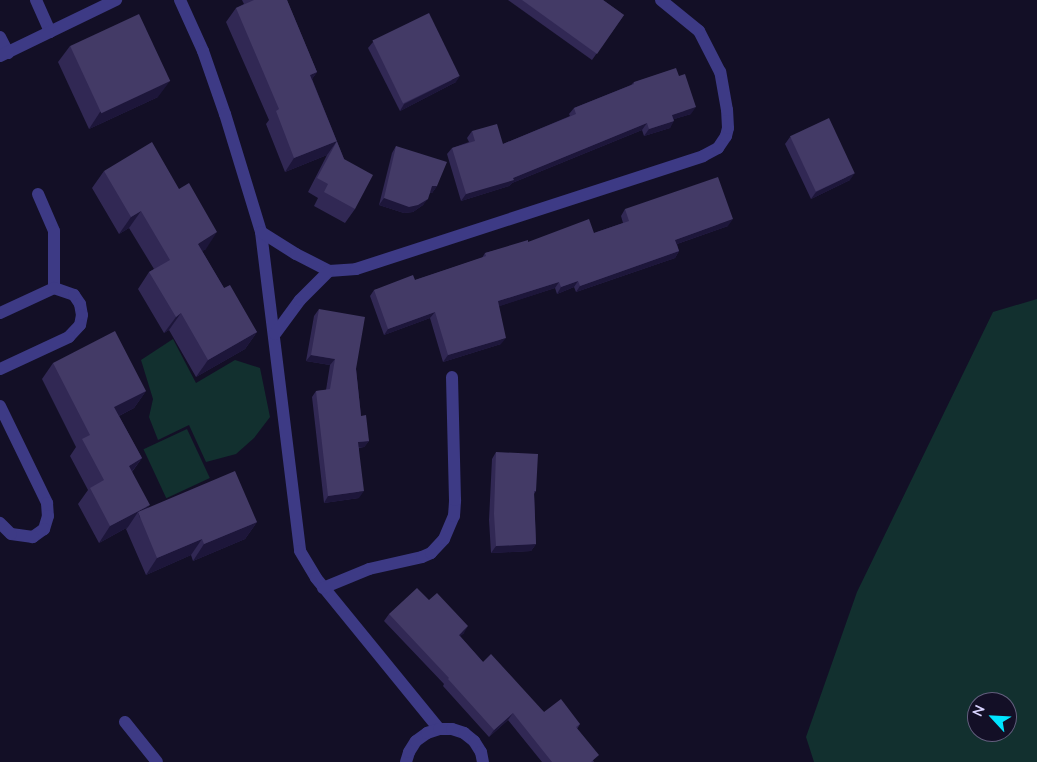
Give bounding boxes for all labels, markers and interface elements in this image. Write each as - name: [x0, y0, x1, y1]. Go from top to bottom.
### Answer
- north arrow: [967, 692, 1017, 742]
- text: N: [968, 702, 990, 720]

